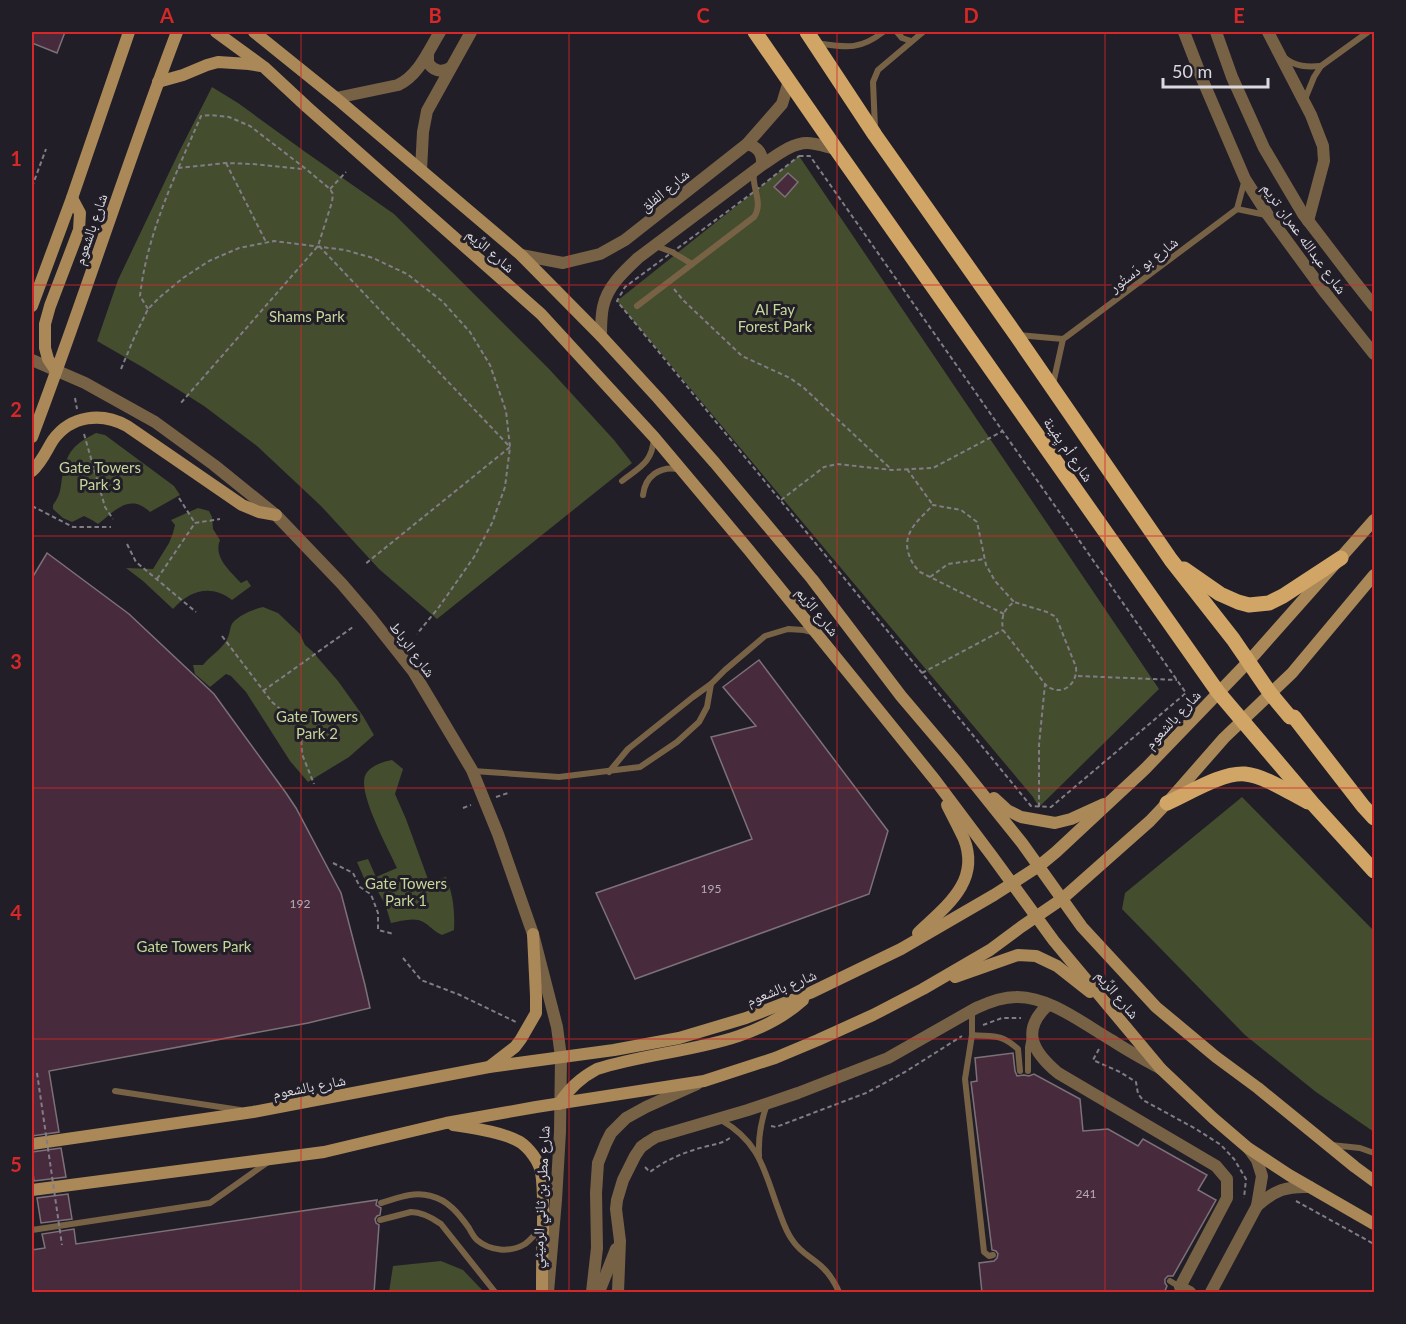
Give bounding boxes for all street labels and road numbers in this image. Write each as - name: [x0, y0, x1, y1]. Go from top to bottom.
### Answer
- street label: شارع الفلق: [636, 165, 694, 217]
- street label: شارع عبدالله عمران تريم: [1257, 179, 1351, 298]
- street label: شارع بالشعوم: [69, 191, 112, 268]
- street label: شارع الرِّيم: [462, 224, 519, 277]
- street label: شارع بو دَستُور: [1104, 232, 1182, 298]
- street label: شارع أم يِفينة: [1038, 413, 1098, 486]
- street label: شارع الرِّيم: [791, 583, 843, 641]
- street label: شارع الرباط: [385, 618, 440, 682]
- street label: شارع بالشعوم: [1140, 686, 1205, 754]
- street label: شارع بالشعوم: [743, 965, 820, 1011]
- street label: شارع الرِّيم: [1091, 966, 1144, 1023]
- street label: شارع بالشعوم: [271, 1070, 348, 1104]
- street label: شارع مطر بن ثاني الرميثي: [527, 1125, 557, 1269]

